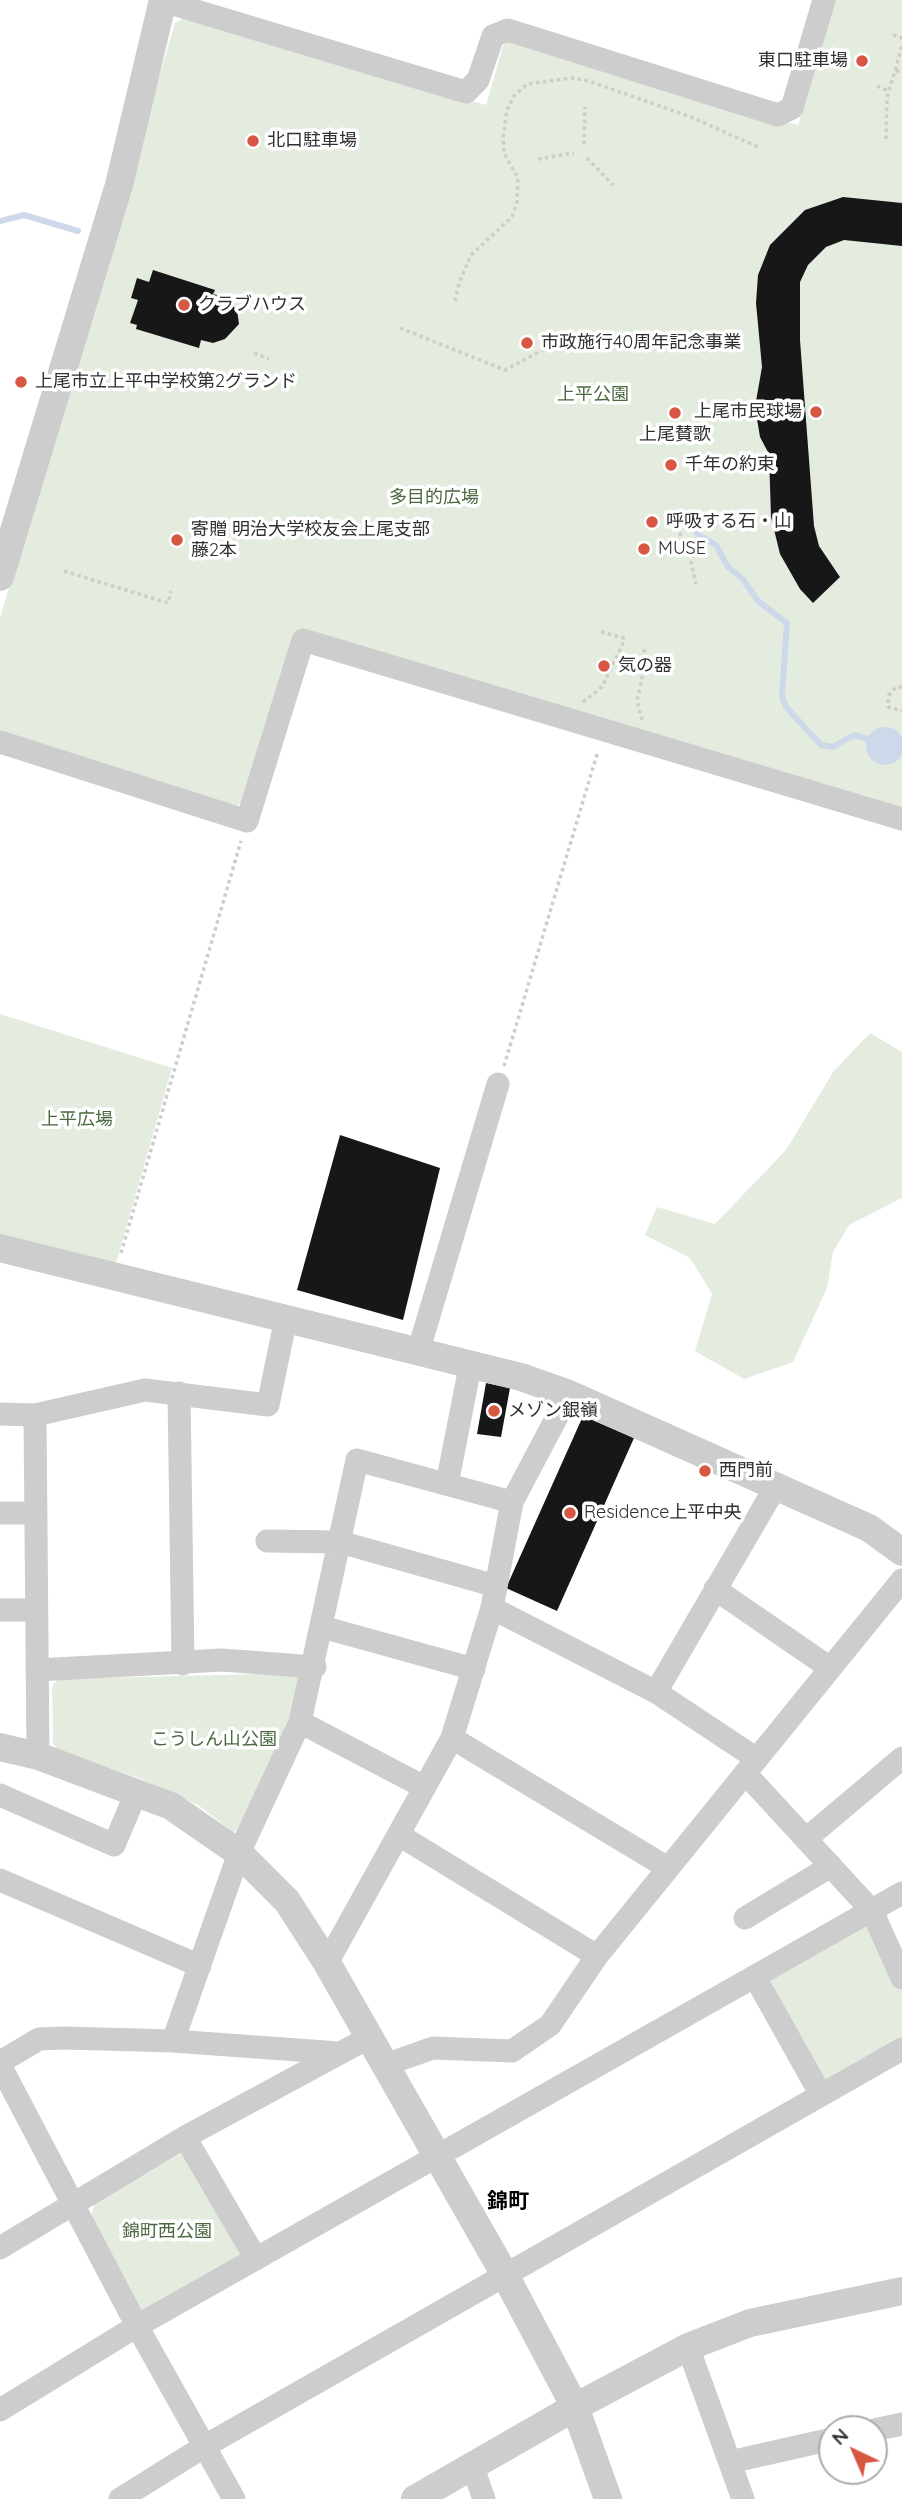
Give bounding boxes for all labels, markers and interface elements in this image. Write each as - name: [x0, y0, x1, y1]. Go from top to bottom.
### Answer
- place label: 東口駐車場: [758, 50, 848, 72]
- marker: 東口駐車場: [854, 53, 870, 69]
- place label: 北口駐車場: [267, 130, 357, 152]
- marker: 北口駐車場: [245, 133, 261, 149]
- place label: クラブハウス: [198, 294, 306, 316]
- marker: クラブハウス: [176, 297, 192, 313]
- place label: 市政施行40周年記念事業: [541, 332, 741, 354]
- marker: 市政施行40周年記念事業: [519, 335, 535, 351]
- place label: 上尾市立上平中学校第2グランド: [35, 371, 297, 393]
- marker: 上尾市立上平中学校第2グランド: [13, 374, 29, 390]
- park label: 上平公園: [557, 384, 629, 406]
- place label: 上尾市民球場: [694, 401, 802, 423]
- marker: 上尾市民球場: [808, 404, 824, 420]
- marker: 上尾賛歌: [667, 405, 683, 421]
- place label: 上尾賛歌: [639, 424, 711, 446]
- place label: 千年の約束: [685, 454, 775, 476]
- marker: 千年の約束: [663, 457, 679, 473]
- park label: 多目的広場: [389, 487, 479, 509]
- place label: 呼吸する石・山: [666, 511, 792, 533]
- marker: 呼吸する石・山: [644, 514, 660, 530]
- place label: 寄贈 明治大学校友会上尾支部 藤2本: [191, 519, 430, 562]
- marker: 寄贈 明治大学校友会上尾支部 藤2本: [169, 532, 185, 548]
- place label: MUSE: [658, 538, 706, 560]
- marker: MUSE: [636, 541, 652, 557]
- place label: 気の器: [618, 655, 672, 677]
- marker: 気の器: [596, 658, 612, 674]
- park label: 上平広場: [41, 1109, 113, 1131]
- place label: メゾン銀嶺: [508, 1400, 598, 1422]
- marker: メゾン銀嶺: [486, 1403, 502, 1419]
- place label: 西門前: [719, 1460, 773, 1482]
- marker: 西門前: [697, 1463, 713, 1479]
- place label: Residence上平中央: [584, 1502, 741, 1524]
- marker: Residence上平中央: [562, 1505, 578, 1521]
- park label: こうしん山公園: [151, 1729, 277, 1751]
- district label: 錦町: [487, 2189, 529, 2215]
- park label: 錦町西公園: [122, 2221, 212, 2243]
- north arrow: [818, 2415, 888, 2485]
- text: N: [826, 2423, 853, 2450]

